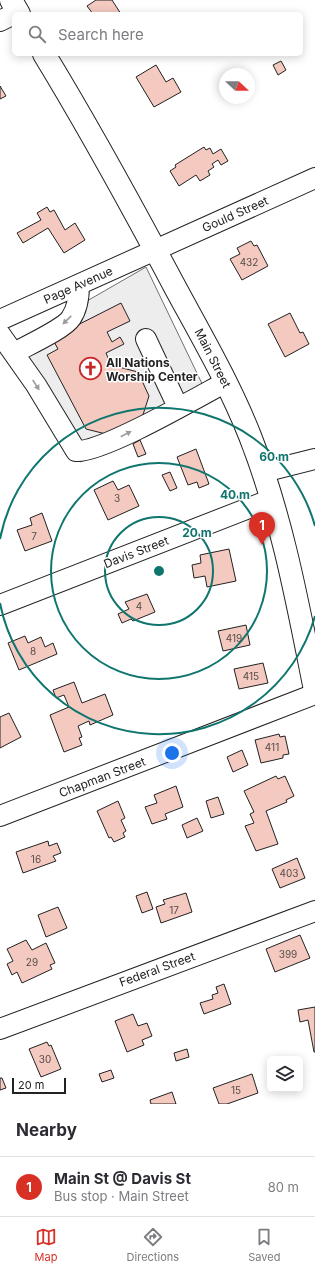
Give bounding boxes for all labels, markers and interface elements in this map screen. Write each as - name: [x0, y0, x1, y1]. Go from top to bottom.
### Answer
- search box: [12, 12, 303, 56]
- icon: search: [26, 23, 48, 45]
- text: Search here: [58, 25, 144, 44]
- north arrow: [219, 68, 255, 104]
- street label: Gould Street: [200, 193, 270, 235]
- house number: 432: [240, 256, 258, 268]
- street label: Page Avenue: [41, 263, 115, 307]
- one-way arrow: [62, 316, 72, 325]
- street label: Main Street: [192, 326, 234, 390]
- place label: All Nations Worship Center: [106, 355, 198, 384]
- church icon: All Nations Worship Center: [77, 356, 103, 382]
- one-way arrow: [32, 380, 40, 391]
- one-way arrow: [120, 431, 132, 437]
- text: 60 m: [259, 449, 289, 464]
- text: 40 m: [220, 487, 250, 502]
- house number: 3: [114, 492, 120, 504]
- pin: 1: [249, 512, 275, 545]
- text: 20 m: [182, 525, 212, 540]
- house number: 7: [31, 530, 37, 542]
- street label: Davis Street: [101, 533, 171, 571]
- centre of rings: [152, 564, 166, 578]
- house number: 4: [136, 600, 142, 612]
- house number: 419: [226, 632, 242, 644]
- house number: 8: [30, 645, 36, 657]
- house number: 415: [243, 670, 259, 682]
- house number: 411: [265, 741, 279, 753]
- your location: [162, 743, 182, 763]
- street label: Chapman Street: [57, 754, 147, 800]
- house number: 16: [31, 853, 41, 865]
- house number: 403: [280, 867, 298, 879]
- house number: 17: [169, 904, 179, 916]
- street label: Federal Street: [117, 948, 197, 990]
- house number: 399: [279, 948, 297, 960]
- house number: 29: [26, 956, 38, 968]
- house number: 30: [39, 1053, 51, 1065]
- map controls: [267, 1056, 303, 1092]
- button: layers: [267, 1056, 303, 1092]
- scale bar: [12, 1076, 66, 1095]
- text: 20 m: [18, 1078, 44, 1092]
- house number: 15: [231, 1084, 241, 1096]
- text: Nearby: [16, 1120, 77, 1140]
- text: Main St @ Davis St: [54, 1169, 191, 1188]
- text: 1: [26, 1179, 32, 1195]
- text: 80 m: [268, 1179, 299, 1195]
- text: Bus stop · Main Street: [54, 1188, 189, 1204]
- tab: Map: [35, 1226, 57, 1264]
- tab: Directions: [127, 1226, 179, 1264]
- tab: Saved: [248, 1226, 280, 1264]

